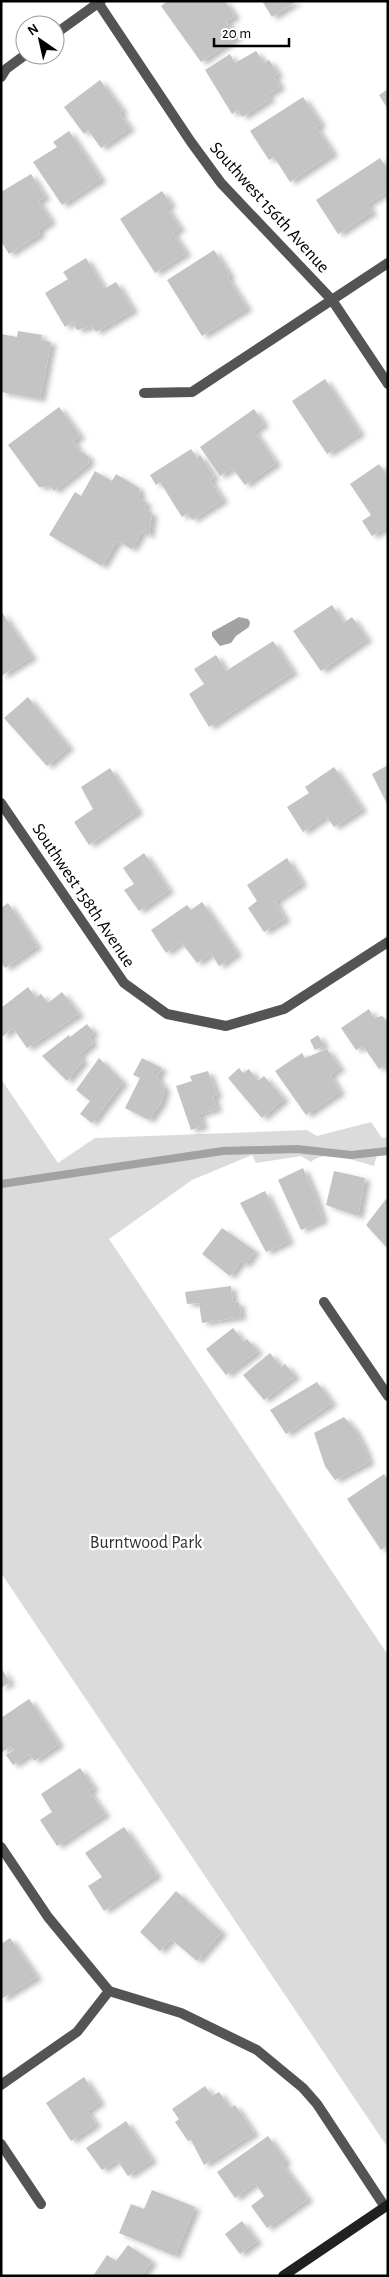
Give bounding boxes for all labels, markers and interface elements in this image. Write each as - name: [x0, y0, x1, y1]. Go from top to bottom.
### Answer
- north arrow: [15, 15, 65, 65]
- scale bar: [214, 15, 289, 47]
- text: N: [25, 22, 41, 39]
- text: 20 m: [222, 26, 251, 41]
- street label: Southwest 156th Avenue: [206, 139, 333, 277]
- street label: Southwest 158th Avenue: [28, 820, 138, 971]
- park label: Burntwood Park: [90, 1534, 203, 1552]

